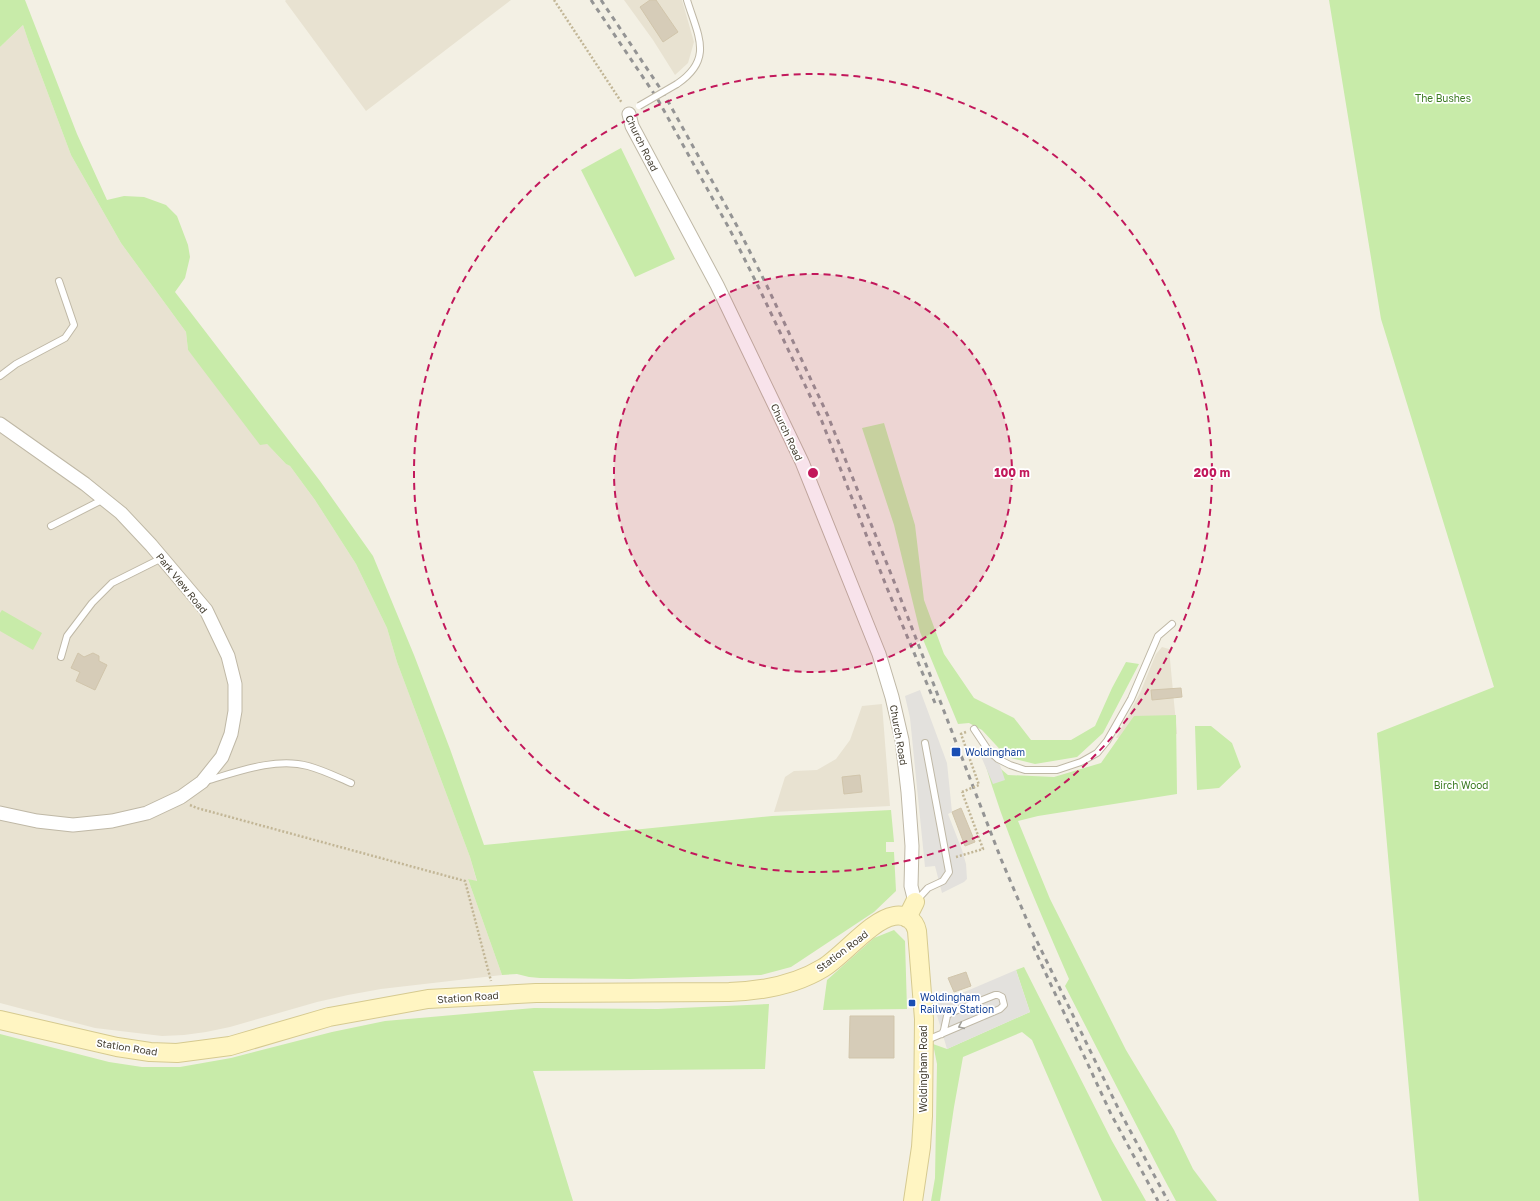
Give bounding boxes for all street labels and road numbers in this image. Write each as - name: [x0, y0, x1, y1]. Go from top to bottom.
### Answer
- street label: Church Road: [623, 113, 661, 173]
- street label: Church Road: [769, 402, 805, 462]
- street label: Park View Road: [154, 550, 210, 616]
- street label: Church Road: [888, 704, 910, 766]
- street label: Station Road: [814, 928, 870, 974]
- street label: Station Road: [437, 989, 499, 1005]
- street label: Woldingham Road: [917, 1025, 929, 1113]
- street label: Station Road: [96, 1036, 158, 1058]

